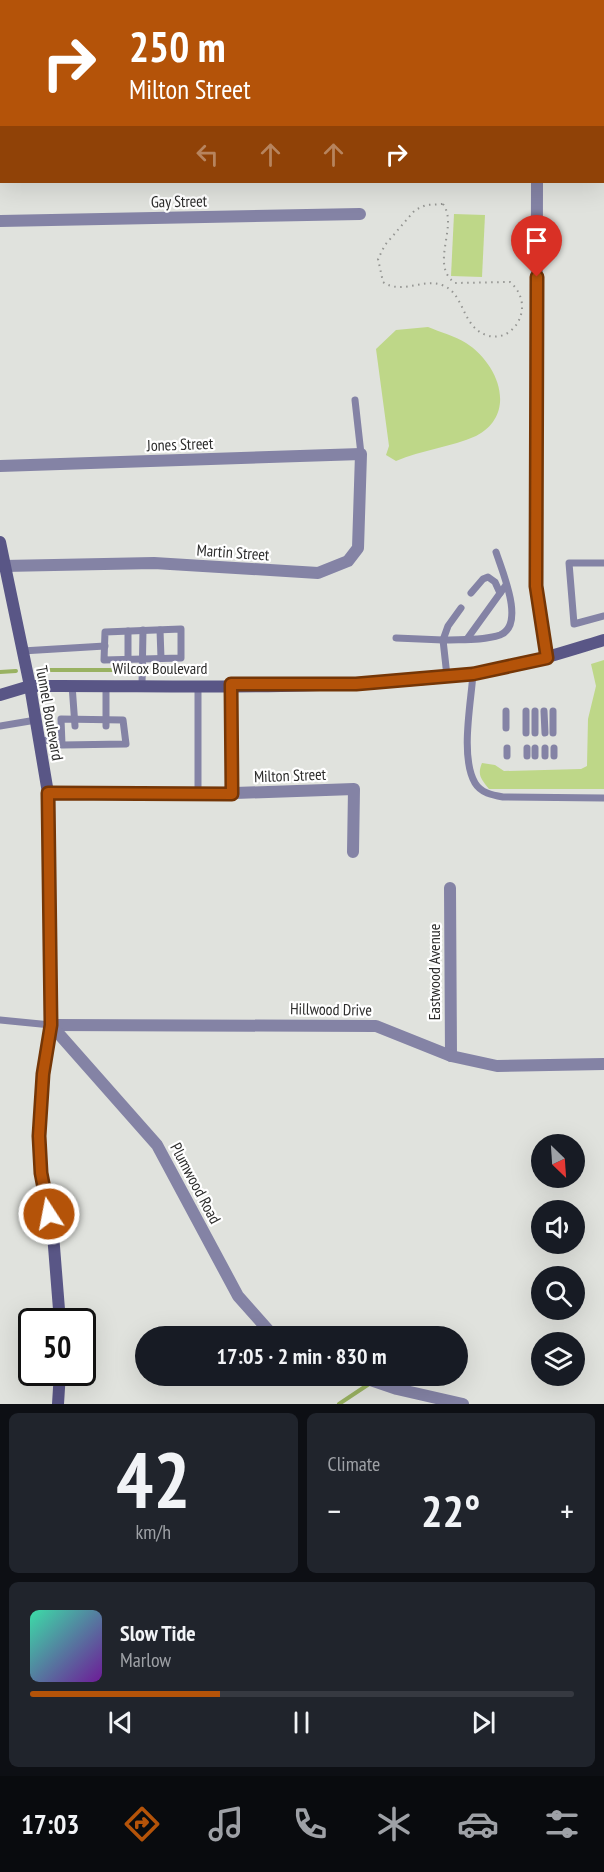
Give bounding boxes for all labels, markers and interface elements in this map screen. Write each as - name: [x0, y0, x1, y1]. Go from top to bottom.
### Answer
- text: 250 m: [129, 19, 226, 74]
- icon: right: [30, 24, 108, 102]
- text: Milton Street: [129, 72, 251, 106]
- icon: left: [191, 138, 224, 171]
- icon: ahead: [254, 138, 287, 171]
- icon: ahead: [317, 138, 350, 171]
- icon: right: [380, 138, 413, 171]
- street label: Gay Street: [151, 190, 208, 211]
- pin: [511, 215, 562, 277]
- icon: arrive: [520, 224, 553, 257]
- street label: Jones Street: [146, 433, 214, 455]
- street label: Martin Street: [196, 539, 271, 565]
- street label: Wilcox Boulevard: [113, 658, 208, 678]
- street label: Tunnel Boulevard: [32, 664, 68, 762]
- street label: Milton Street: [254, 764, 327, 786]
- street label: Eastwood Avenue: [424, 924, 444, 1020]
- street label: Hillwood Drive: [290, 998, 372, 1020]
- north arrow: [531, 1134, 585, 1188]
- map controls: [531, 1134, 585, 1386]
- street label: Plumwood Road: [166, 1139, 226, 1227]
- position arrow: [17, 1182, 81, 1246]
- button: sound: [531, 1200, 585, 1254]
- button: search: [531, 1266, 585, 1320]
- speed limit sign: 50: [18, 1308, 96, 1386]
- button: layers: [531, 1332, 585, 1386]
- text: 17:05 · 2 min · 830 m: [216, 1342, 387, 1370]
- text: 42: [116, 1429, 191, 1530]
- text: Climate: [328, 1451, 380, 1477]
- text: 22°: [421, 1481, 480, 1539]
- text: −: [328, 1489, 341, 1532]
- text: +: [560, 1489, 574, 1532]
- text: km/h: [136, 1519, 171, 1545]
- text: Slow Tide: [120, 1619, 196, 1647]
- text: Marlow: [120, 1647, 171, 1673]
- icon: previous: [104, 1706, 137, 1739]
- icon: pause: [285, 1706, 318, 1739]
- icon: next: [467, 1706, 500, 1739]
- icon: directions: [121, 1803, 163, 1845]
- icon: music: [205, 1803, 247, 1845]
- icon: phone: [289, 1803, 331, 1845]
- icon: climate: [373, 1803, 415, 1845]
- icon: car: [457, 1803, 499, 1845]
- icon: filters: [541, 1803, 583, 1845]
- text: 17:03: [21, 1807, 79, 1841]

